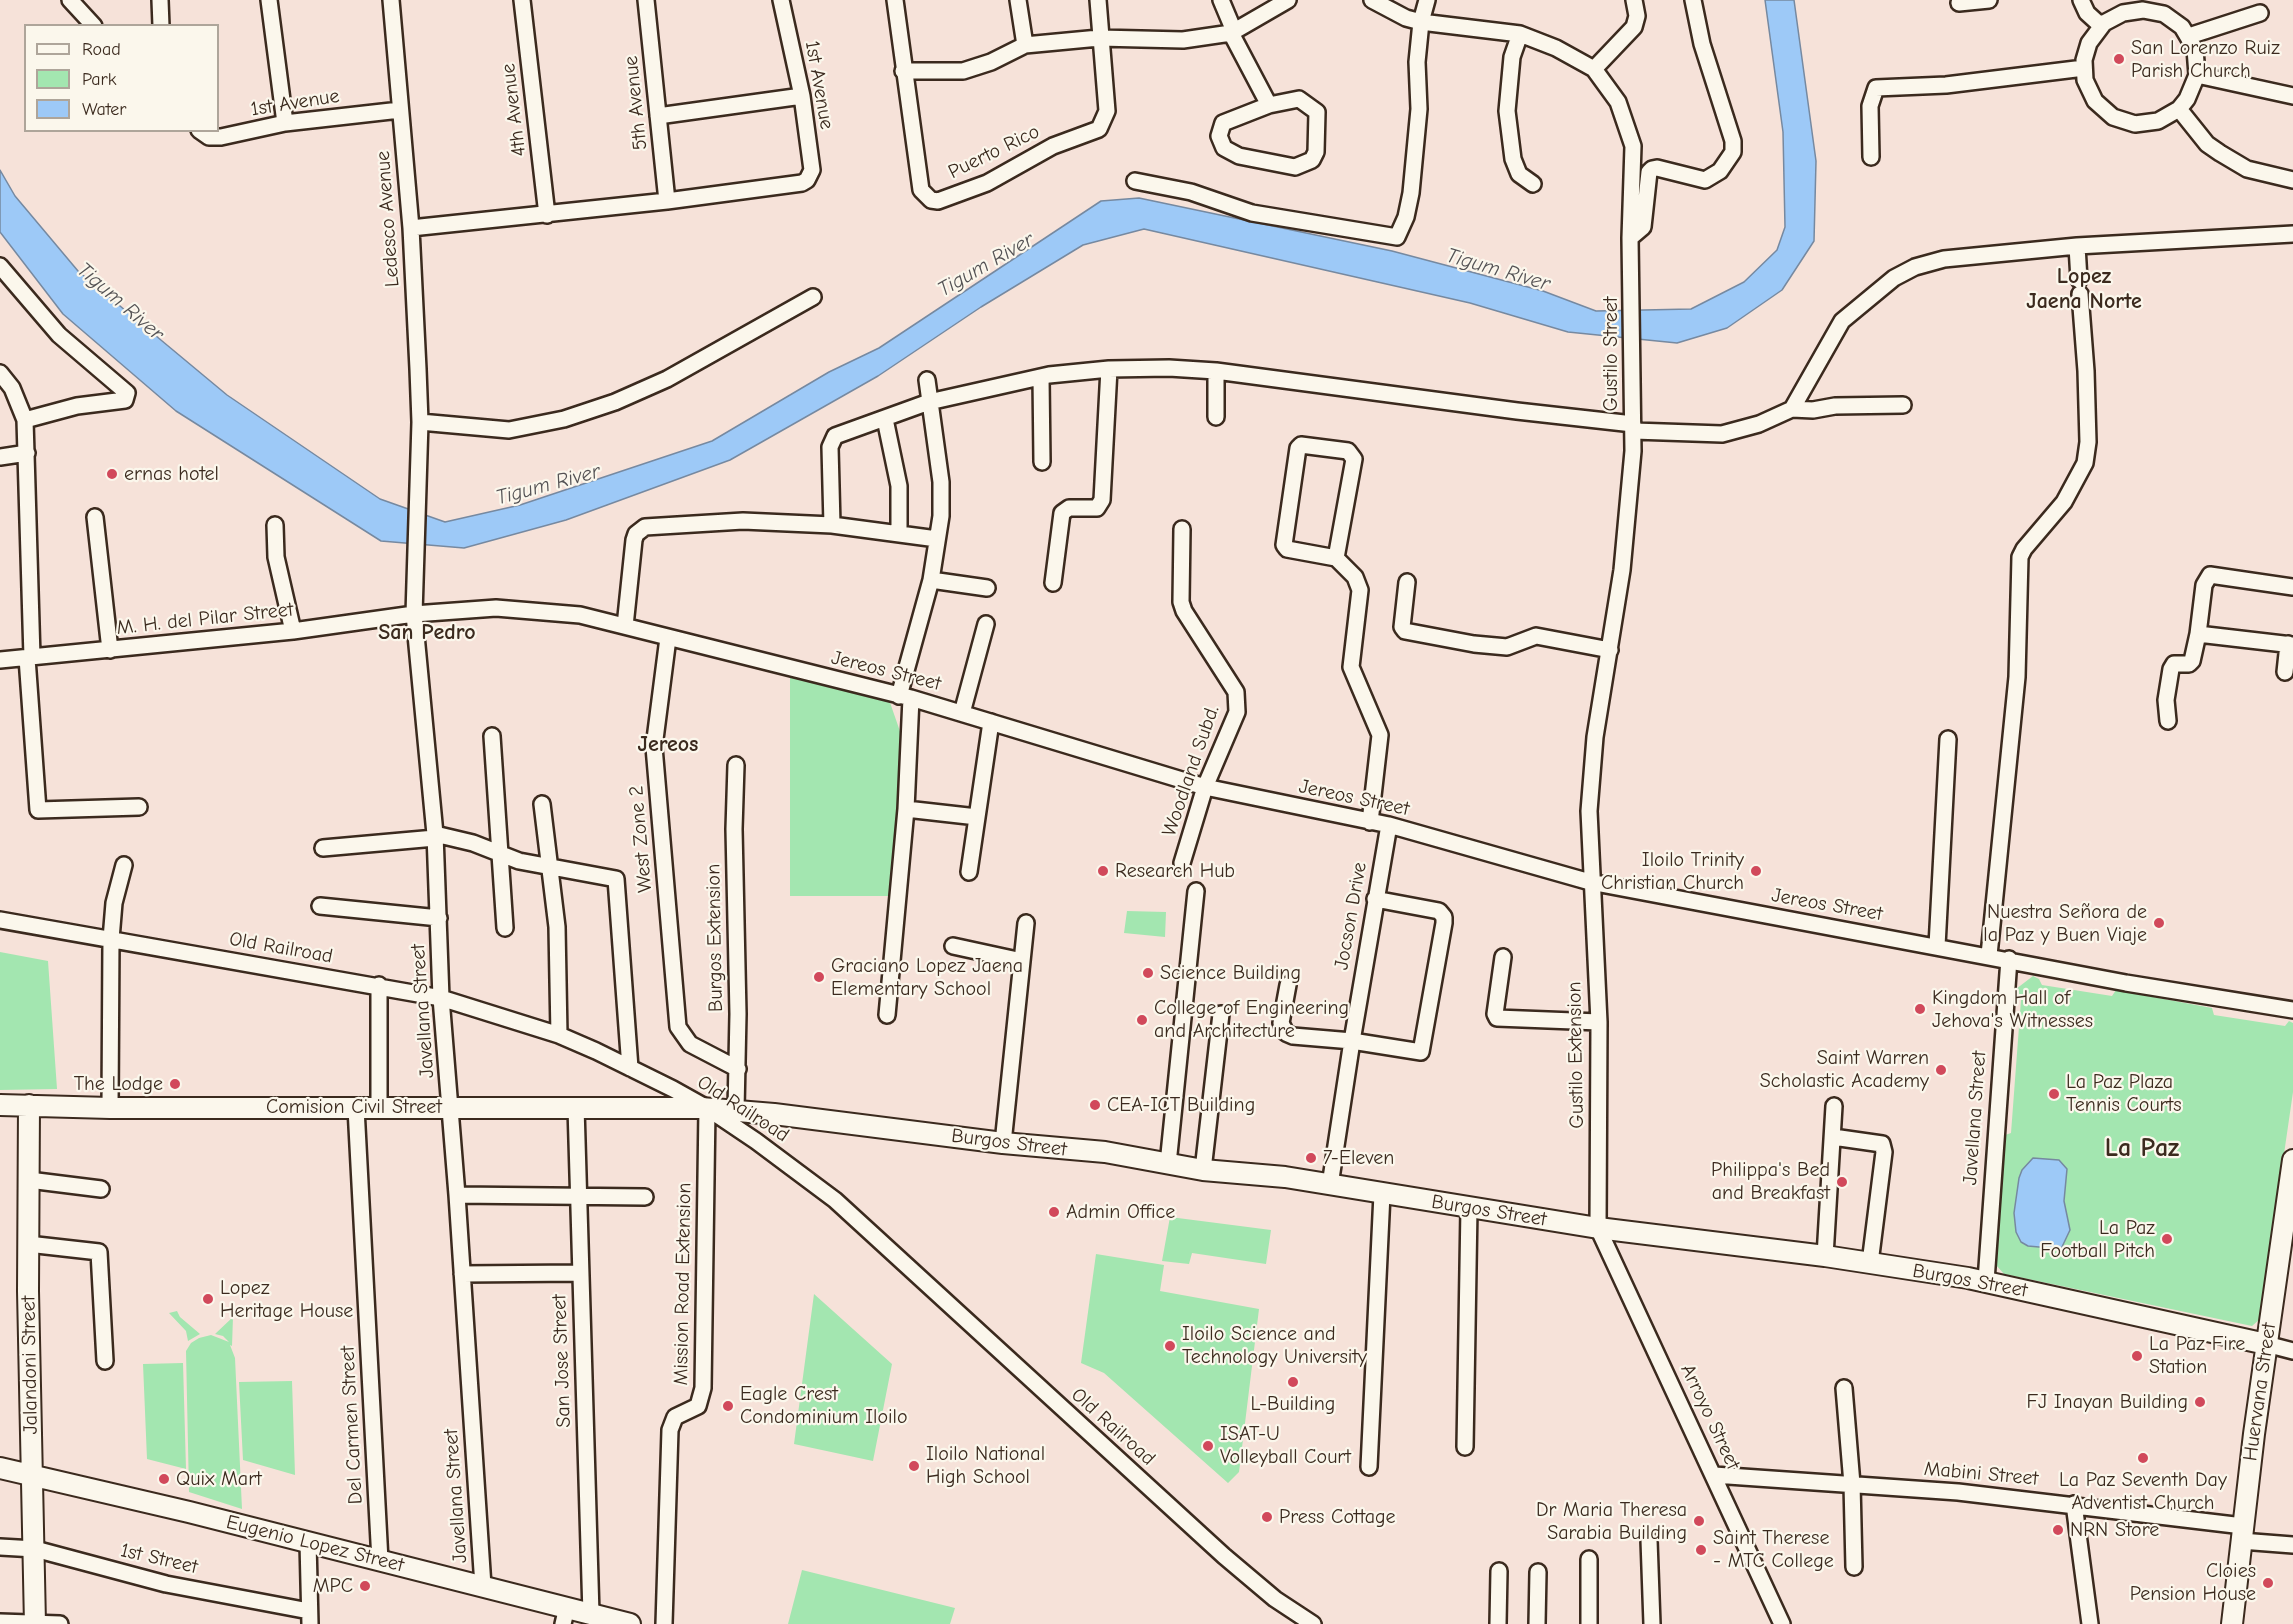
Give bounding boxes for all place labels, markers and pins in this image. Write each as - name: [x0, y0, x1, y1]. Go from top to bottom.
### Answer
- place label: San Lorenzo Ruiz Parish Church: [2131, 36, 2280, 83]
- marker: San Lorenzo Ruiz Parish Church: [2112, 52, 2126, 66]
- place label: ernas hotel: [124, 462, 219, 486]
- marker: ernas hotel: [105, 467, 119, 481]
- place label: Iloilo Trinity Christian Church: [1601, 848, 1744, 895]
- place label: Research Hub: [1115, 859, 1235, 883]
- marker: Research Hub: [1096, 864, 1110, 878]
- marker: Iloilo Trinity Christian Church: [1749, 864, 1763, 878]
- place label: Nuestra Señora de la Paz y Buen Viaje: [1983, 900, 2147, 947]
- marker: Nuestra Señora de la Paz y Buen Viaje: [2152, 916, 2166, 930]
- place label: Graciano Lopez Jaena Elementary School: [831, 954, 1023, 1001]
- place label: Science Building: [1160, 961, 1301, 985]
- marker: Science Building: [1141, 966, 1155, 980]
- marker: Graciano Lopez Jaena Elementary School: [812, 970, 826, 984]
- place label: Kingdom Hall of Jehova's Witnesses: [1932, 986, 2093, 1033]
- place label: College of Engineering and Architecture: [1154, 996, 1349, 1043]
- marker: Kingdom Hall of Jehova's Witnesses: [1913, 1002, 1927, 1016]
- marker: College of Engineering and Architecture: [1135, 1013, 1149, 1027]
- place label: Saint Warren Scholastic Academy: [1760, 1046, 1929, 1093]
- marker: Saint Warren Scholastic Academy: [1934, 1063, 1948, 1077]
- place label: La Paz Plaza Tennis Courts: [2066, 1070, 2182, 1117]
- place label: The Lodge: [74, 1072, 163, 1096]
- marker: The Lodge: [168, 1077, 182, 1091]
- marker: La Paz Plaza Tennis Courts: [2047, 1087, 2061, 1101]
- place label: CEA-ICT Building: [1107, 1093, 1255, 1117]
- marker: CEA-ICT Building: [1088, 1098, 1102, 1112]
- place label: 7-Eleven: [1323, 1146, 1394, 1170]
- marker: 7-Eleven: [1304, 1151, 1318, 1165]
- place label: Philippa's Bed and Breakfast: [1711, 1158, 1830, 1205]
- marker: Philippa's Bed and Breakfast: [1835, 1175, 1849, 1189]
- place label: Admin Office: [1066, 1200, 1175, 1224]
- marker: Admin Office: [1047, 1205, 1061, 1219]
- place label: La Paz Football Pitch: [2040, 1216, 2155, 1263]
- marker: La Paz Football Pitch: [2160, 1232, 2174, 1246]
- place label: Lopez Heritage House: [220, 1276, 353, 1323]
- marker: Lopez Heritage House: [201, 1292, 215, 1306]
- place label: Iloilo Science and Technology University: [1182, 1322, 1367, 1369]
- place label: La Paz Fire Station: [2149, 1332, 2245, 1379]
- marker: Iloilo Science and Technology University: [1163, 1339, 1177, 1353]
- marker: La Paz Fire Station: [2130, 1349, 2144, 1363]
- marker: L-Building: [1286, 1375, 1300, 1389]
- place label: Eagle Crest Condominium Iloilo: [740, 1382, 908, 1429]
- place label: FJ Inayan Building: [2026, 1390, 2188, 1414]
- place label: L-Building: [1251, 1392, 1335, 1416]
- marker: FJ Inayan Building: [2193, 1395, 2207, 1409]
- marker: Eagle Crest Condominium Iloilo: [721, 1399, 735, 1413]
- place label: ISAT-U Volleyball Court: [1220, 1422, 1351, 1469]
- marker: ISAT-U Volleyball Court: [1201, 1439, 1215, 1453]
- place label: Iloilo National High School: [926, 1442, 1045, 1489]
- marker: La Paz Seventh Day Adventist Church: [2136, 1451, 2150, 1465]
- marker: Iloilo National High School: [907, 1459, 921, 1473]
- place label: Quix Mart: [176, 1467, 262, 1491]
- place label: La Paz Seventh Day Adventist Church: [2059, 1468, 2227, 1515]
- marker: Quix Mart: [157, 1472, 171, 1486]
- place label: Dr Maria Theresa Sarabia Building: [1536, 1498, 1687, 1545]
- place label: Press Cottage: [1279, 1505, 1396, 1529]
- marker: Press Cottage: [1260, 1510, 1274, 1524]
- marker: Dr Maria Theresa Sarabia Building: [1692, 1514, 1706, 1528]
- place label: NRN Store: [2070, 1518, 2159, 1542]
- marker: NRN Store: [2051, 1523, 2065, 1537]
- place label: Saint Therese - MTC College: [1713, 1526, 1834, 1573]
- marker: Saint Therese - MTC College: [1694, 1543, 1708, 1557]
- place label: Cloies Pension House: [2130, 1559, 2256, 1606]
- place label: MPC: [313, 1574, 353, 1598]
- marker: Cloies Pension House: [2261, 1576, 2275, 1590]
- marker: MPC: [358, 1579, 372, 1593]

